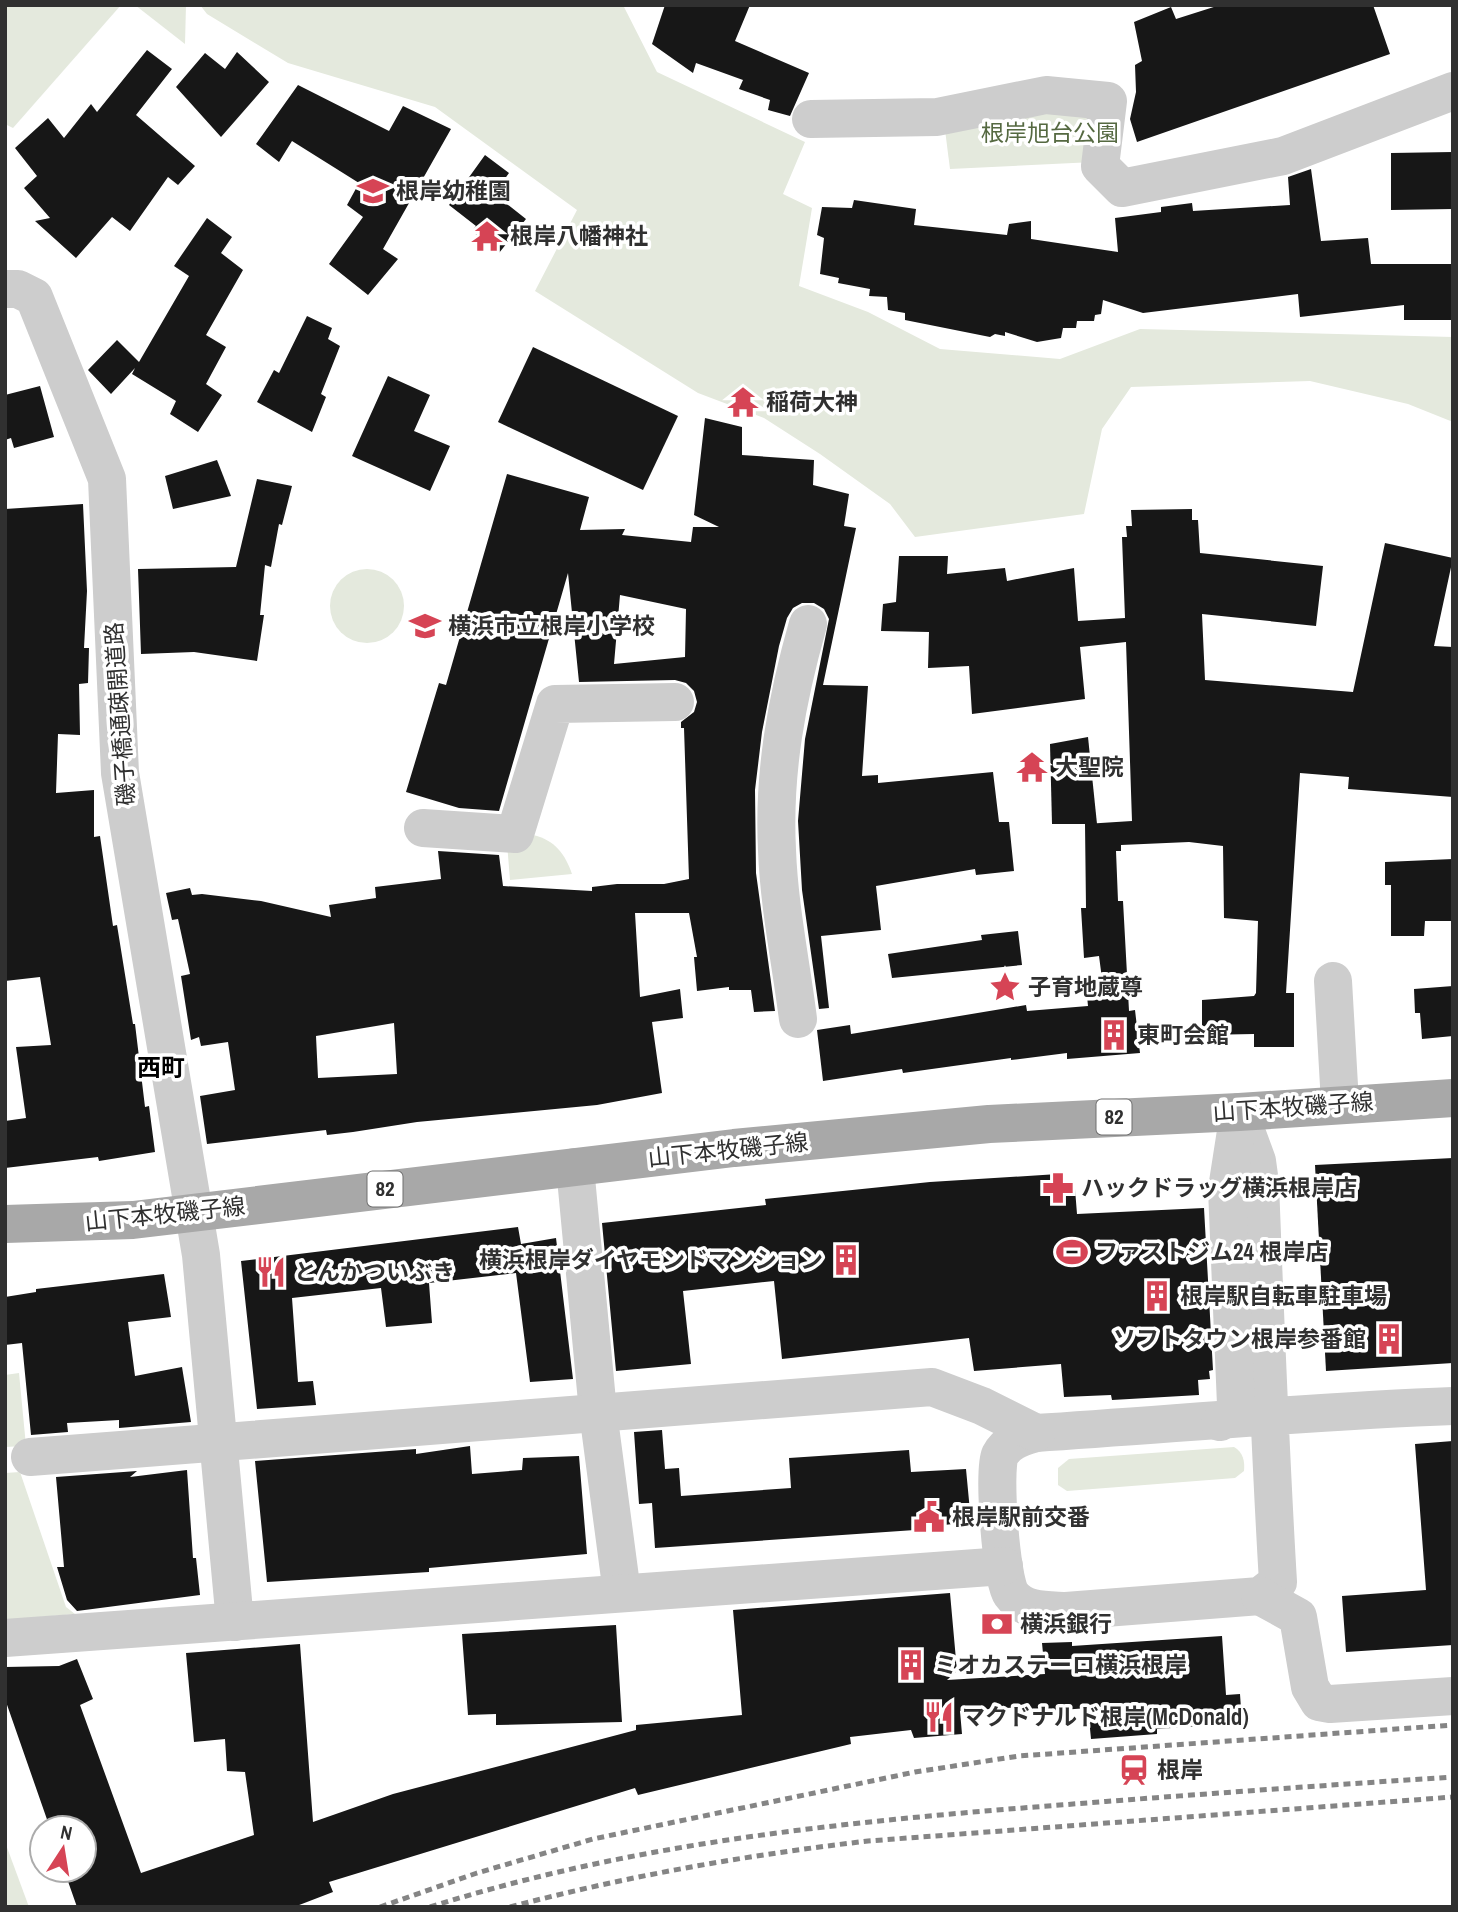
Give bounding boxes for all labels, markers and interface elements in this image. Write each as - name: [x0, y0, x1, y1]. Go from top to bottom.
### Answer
- park label: 根岸旭台公園: [981, 117, 1119, 148]
- school or university icon: 根岸幼稚園: [356, 174, 390, 208]
- place label: 根岸幼稚園: [396, 175, 511, 206]
- temple icon: 根岸八幡神社: [470, 219, 504, 253]
- place label: 根岸八幡神社: [510, 220, 648, 251]
- temple icon: 稲荷大神: [726, 385, 760, 419]
- place label: 稲荷大神: [766, 386, 858, 417]
- school or university icon: 横浜市立根岸小学校: [408, 609, 442, 643]
- place label: 横浜市立根岸小学校: [448, 610, 655, 641]
- street label: 磯子橋通疎開道路: [98, 621, 141, 807]
- temple icon: 大聖院: [1015, 750, 1049, 784]
- place label: 大聖院: [1055, 751, 1124, 782]
- place icon: 子育地蔵尊: [988, 970, 1022, 1004]
- place label: 子育地蔵尊: [1028, 971, 1143, 1002]
- building icon: 東町会館: [1097, 1018, 1131, 1052]
- place label: 東町会館: [1137, 1019, 1229, 1050]
- district label: 西町: [137, 1051, 185, 1083]
- street label: 山下本牧磯子線: [1212, 1085, 1374, 1128]
- road number: 82: [1096, 1100, 1132, 1134]
- street label: 山下本牧磯子線: [646, 1126, 810, 1173]
- pharmacy icon: ハックドラッグ横浜根岸店: [1041, 1171, 1075, 1205]
- road number: 82: [368, 1172, 402, 1206]
- place label: ハックドラッグ横浜根岸店: [1081, 1172, 1357, 1203]
- street label: 山下本牧磯子線: [83, 1190, 247, 1237]
- sports icon: ファストジム24 根岸店: [1055, 1235, 1089, 1269]
- place label: ファストジム24 根岸店: [1095, 1236, 1328, 1267]
- building icon: 横浜根岸ダイヤモンドマンション: [829, 1243, 863, 1277]
- place label: 横浜根岸ダイヤモンドマンション: [479, 1244, 823, 1275]
- restaurant icon: とんかついぶき: [254, 1255, 288, 1289]
- place label: とんかついぶき: [294, 1256, 455, 1287]
- building icon: 根岸駅自転車駐車場: [1140, 1279, 1174, 1313]
- place label: 根岸駅自転車駐車場: [1180, 1280, 1387, 1311]
- building icon: ソフトタウン根岸参番館: [1372, 1322, 1406, 1356]
- place label: ソフトタウン根岸参番館: [1113, 1323, 1366, 1354]
- public building icon: 根岸駅前交番: [912, 1500, 946, 1534]
- place label: 根岸駅前交番: [952, 1501, 1090, 1532]
- bank icon: 横浜銀行: [980, 1607, 1014, 1641]
- place label: 横浜銀行: [1020, 1608, 1112, 1639]
- building icon: ミオカステーロ横浜根岸: [894, 1648, 928, 1682]
- place label: ミオカステーロ横浜根岸: [934, 1649, 1187, 1680]
- restaurant icon: マクドナルド根岸(McDonald): [922, 1700, 956, 1734]
- place label: マクドナルド根岸(McDonald): [962, 1701, 1249, 1732]
- station icon: 根岸: [1117, 1753, 1151, 1787]
- place label: 根岸: [1157, 1754, 1203, 1785]
- north arrow: [28, 1814, 98, 1884]
- text: N: [58, 1818, 75, 1846]

